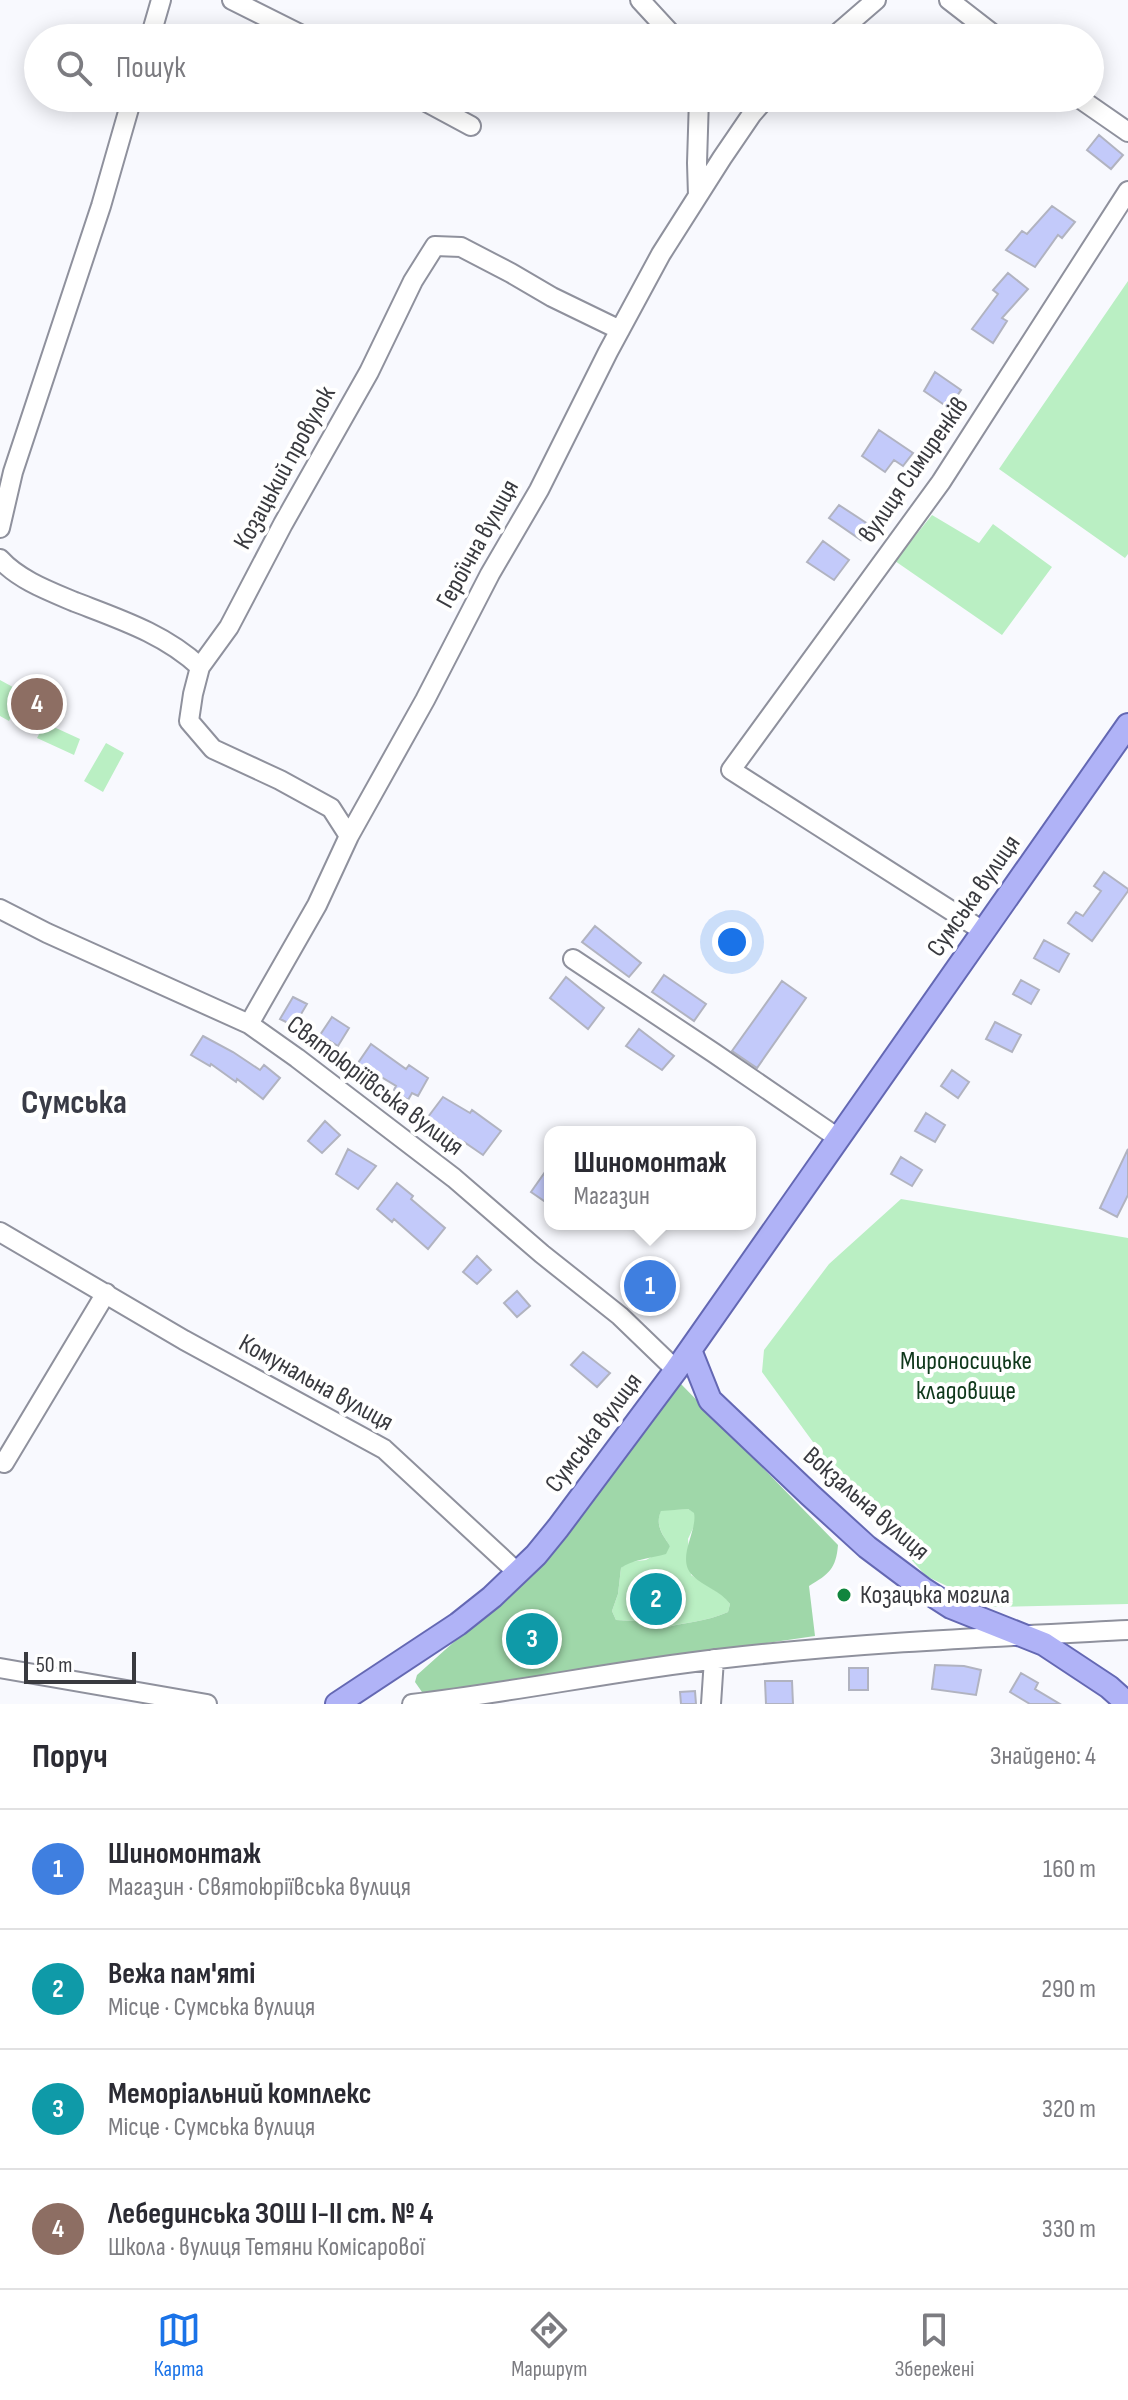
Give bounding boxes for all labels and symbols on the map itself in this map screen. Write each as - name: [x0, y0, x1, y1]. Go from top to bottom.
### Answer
- street label: Козацький провулок: [227, 381, 343, 555]
- street label: вулиця Симиренків: [852, 391, 976, 549]
- street label: Героїчна вулиця: [430, 474, 526, 614]
- pin: 4: [11, 674, 63, 734]
- street label: Сумська вулиця: [921, 829, 1027, 963]
- your location: [712, 922, 752, 962]
- street label: Святоюріївська вулиця: [281, 1009, 469, 1163]
- district label: Сумська: [21, 1082, 127, 1123]
- pin: 1: [624, 1256, 676, 1316]
- street label: Комунальна вулиця: [233, 1328, 399, 1438]
- park label: Мироносицьке кладовище: [900, 1346, 1032, 1407]
- street label: Сумська вулиця: [539, 1367, 649, 1499]
- street label: Вокзальна вулиця: [796, 1441, 936, 1567]
- pin: 2: [630, 1569, 682, 1629]
- place label: Козацька могила: [860, 1580, 1010, 1611]
- marker: Козацька могила: [835, 1586, 853, 1604]
- pin: 3: [506, 1609, 558, 1669]
- scale bar: [24, 1648, 136, 1684]

